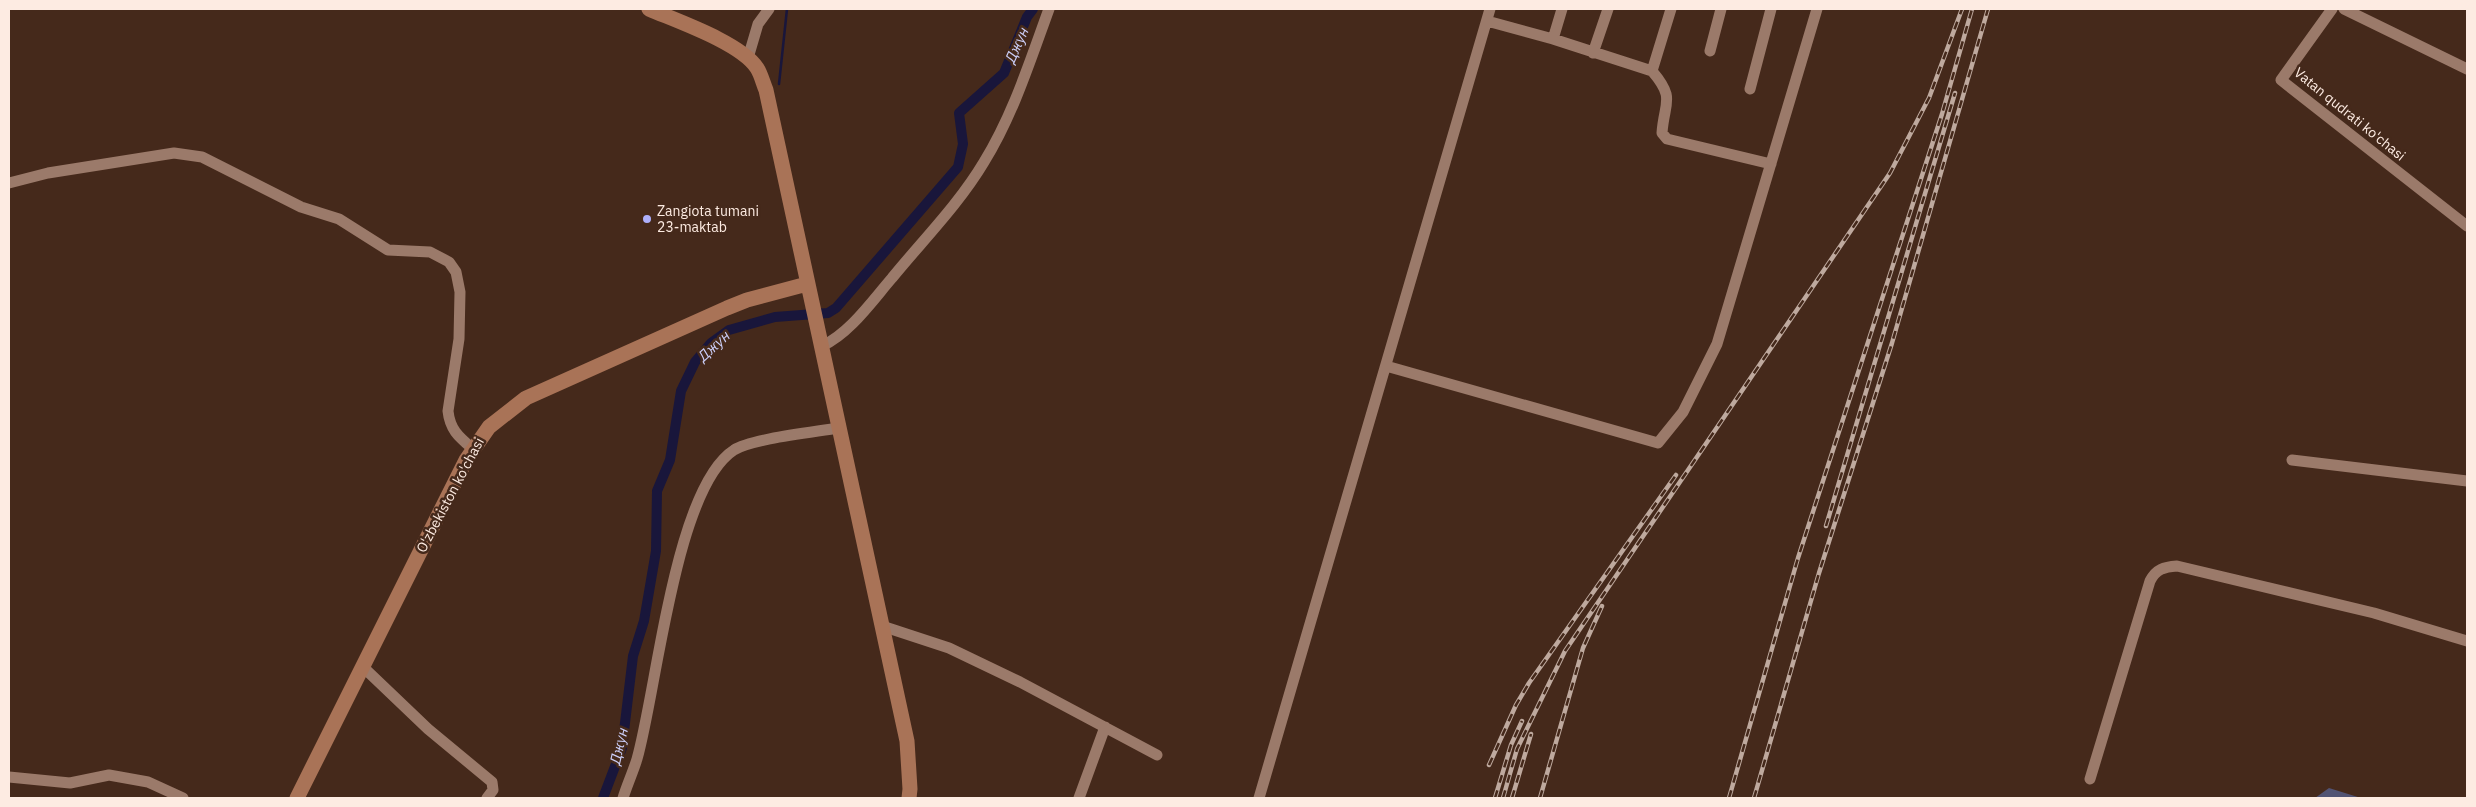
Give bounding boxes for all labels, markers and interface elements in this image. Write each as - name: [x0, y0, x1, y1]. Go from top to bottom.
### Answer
- water label: Джун: [999, 24, 1033, 68]
- street label: Vatan qudrati ko'chasi: [2291, 63, 2409, 165]
- place label: Zangiota tumani 23-maktab: [657, 202, 759, 236]
- marker: Zangiota tumani 23-maktab: [641, 213, 653, 225]
- water label: Джун: [692, 326, 734, 367]
- street label: O'zbekiston ko'chasi: [412, 434, 488, 556]
- water label: Джун: [605, 726, 632, 768]

